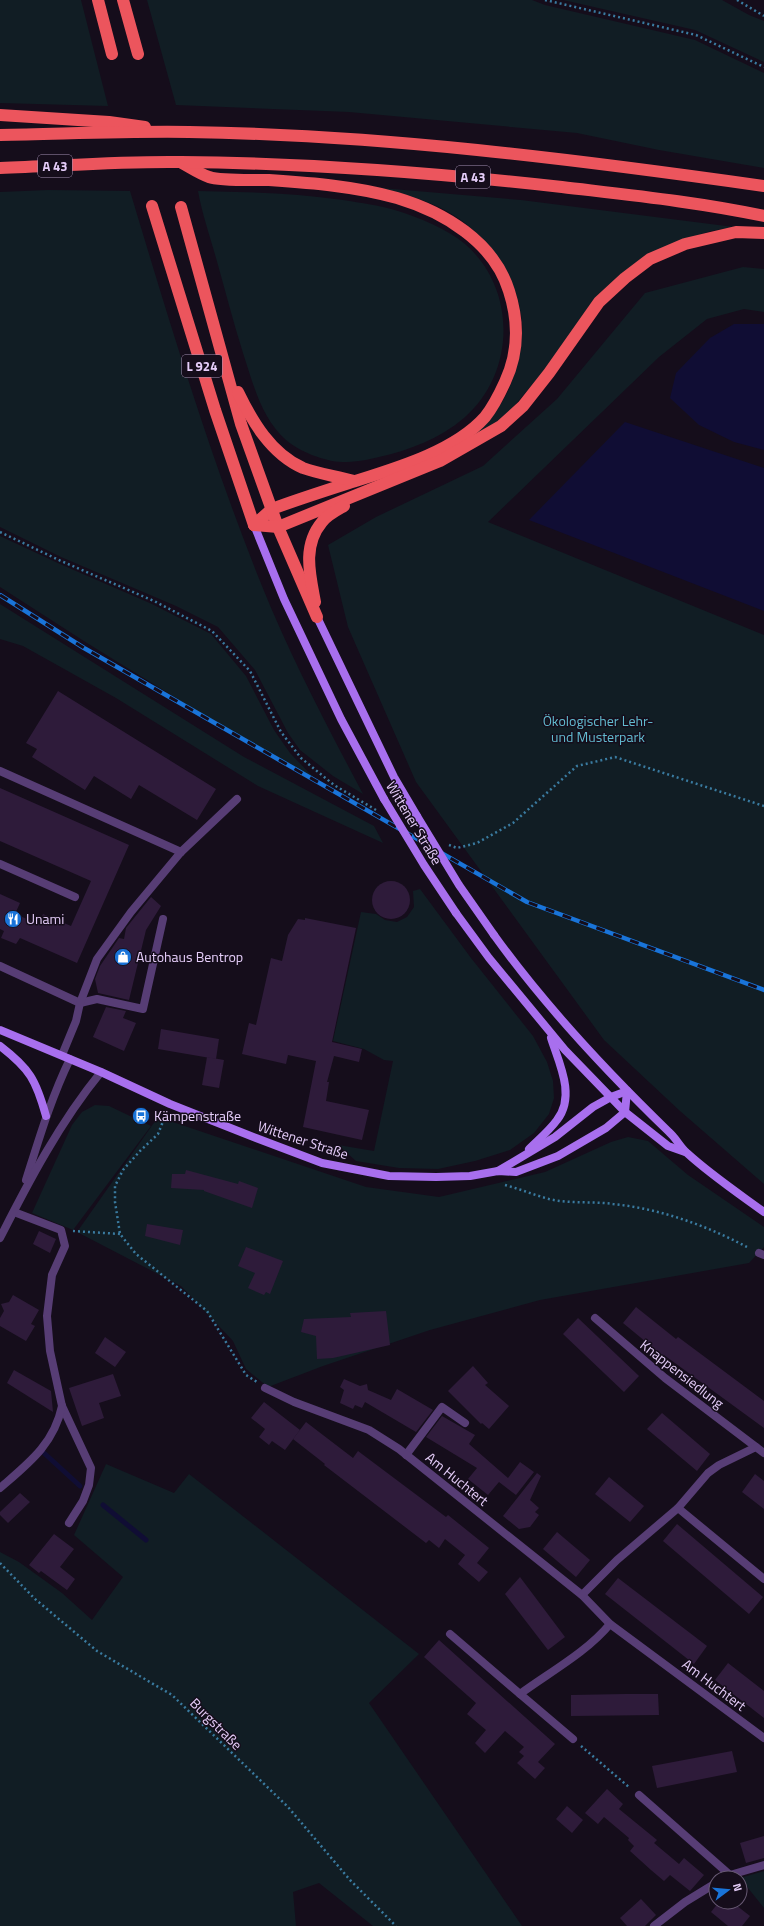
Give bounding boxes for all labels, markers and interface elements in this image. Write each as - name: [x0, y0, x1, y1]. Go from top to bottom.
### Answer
- road number: A 43: [38, 155, 72, 177]
- road number: A 43: [456, 166, 490, 188]
- road number: L 924: [182, 355, 222, 377]
- park label: Ökologischer Lehr- und Musterpark: [543, 710, 653, 747]
- street label: Wittener Straße: [381, 777, 448, 869]
- place label: Unami: [26, 908, 64, 929]
- restaurant icon: Unami: [3, 909, 23, 929]
- place label: Autohaus Bentrop: [136, 946, 243, 967]
- shop icon: Autohaus Bentrop: [113, 947, 133, 967]
- place label: Kämpenstraße: [154, 1105, 241, 1126]
- bus stop icon: Kämpenstraße: [131, 1106, 151, 1126]
- street label: Wittener Straße: [255, 1115, 351, 1164]
- street label: Knappensiedlung: [636, 1334, 729, 1413]
- street label: Am Huchtert: [421, 1447, 493, 1511]
- street label: Am Huchtert: [678, 1654, 751, 1716]
- street label: Burgstraße: [185, 1693, 247, 1755]
- north arrow: [708, 1870, 748, 1910]
- text: N: [729, 1881, 746, 1893]

